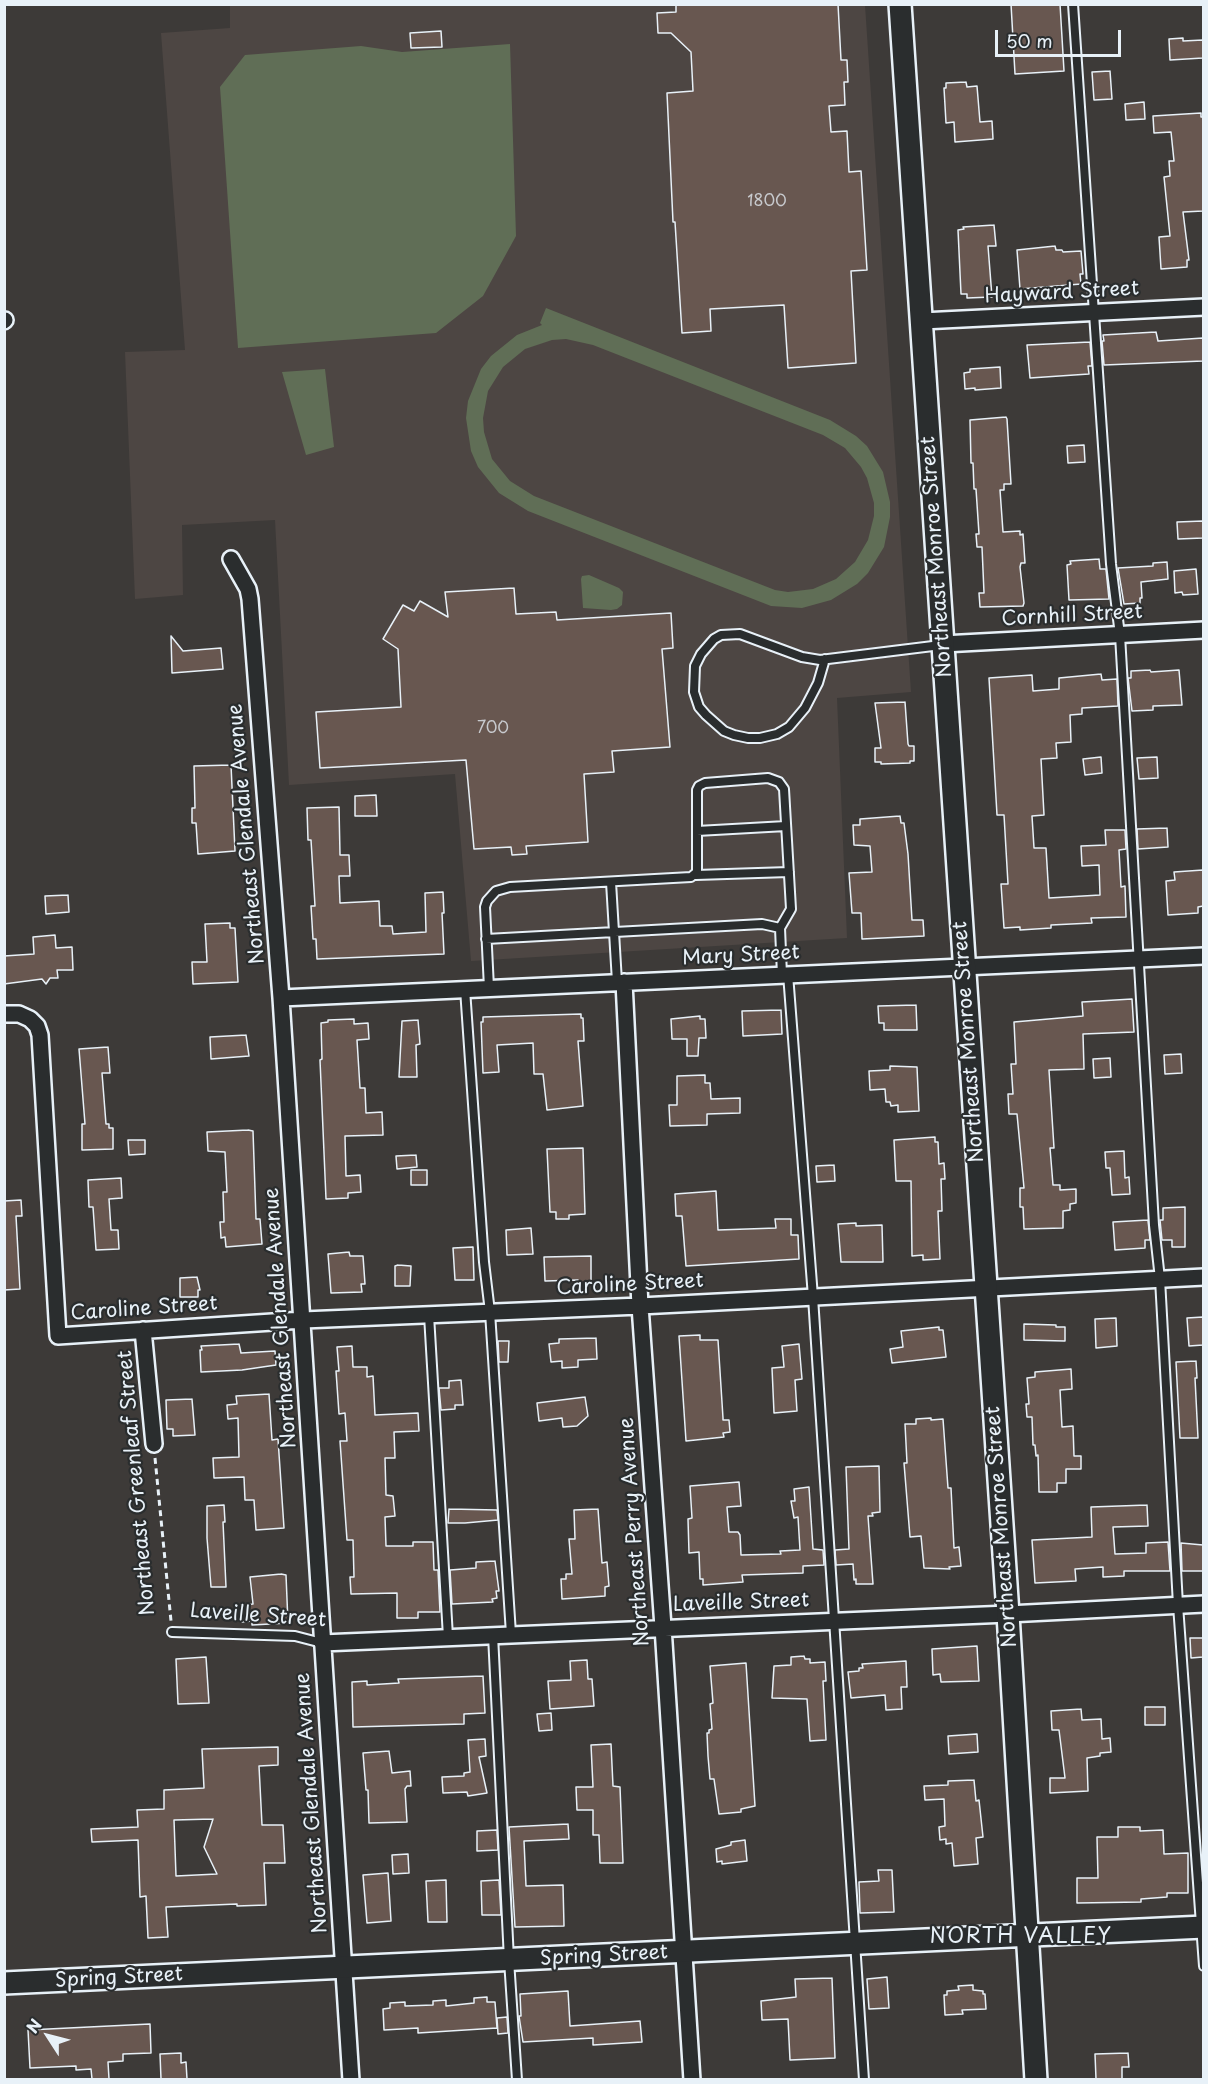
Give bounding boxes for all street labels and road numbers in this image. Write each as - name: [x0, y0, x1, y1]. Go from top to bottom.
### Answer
- street label: Hayward Street: [984, 277, 1140, 309]
- street label: Northeast Monroe Street: [917, 435, 957, 679]
- street label: Cornhill Street: [1001, 600, 1143, 632]
- street label: Northeast Glendale Avenue: [224, 703, 270, 965]
- street label: Northeast Monroe Street: [949, 920, 989, 1164]
- street label: Mary Street: [682, 941, 800, 971]
- street label: Northeast Glendale Avenue: [260, 1187, 302, 1449]
- street label: Caroline Street: [556, 1269, 704, 1301]
- street label: Caroline Street: [70, 1292, 218, 1326]
- street label: Northeast Greenleaf Street: [113, 1349, 161, 1617]
- street label: Northeast Monroe Street: [982, 1405, 1022, 1649]
- street label: Northeast Perry Avenue: [615, 1417, 655, 1647]
- street label: Laveille Street: [672, 1589, 810, 1617]
- street label: Laveille Street: [189, 1599, 327, 1633]
- street label: Northeast Glendale Avenue: [291, 1672, 333, 1934]
- street label: Spring Street: [539, 1941, 669, 1971]
- street label: Spring Street: [54, 1963, 184, 1993]

